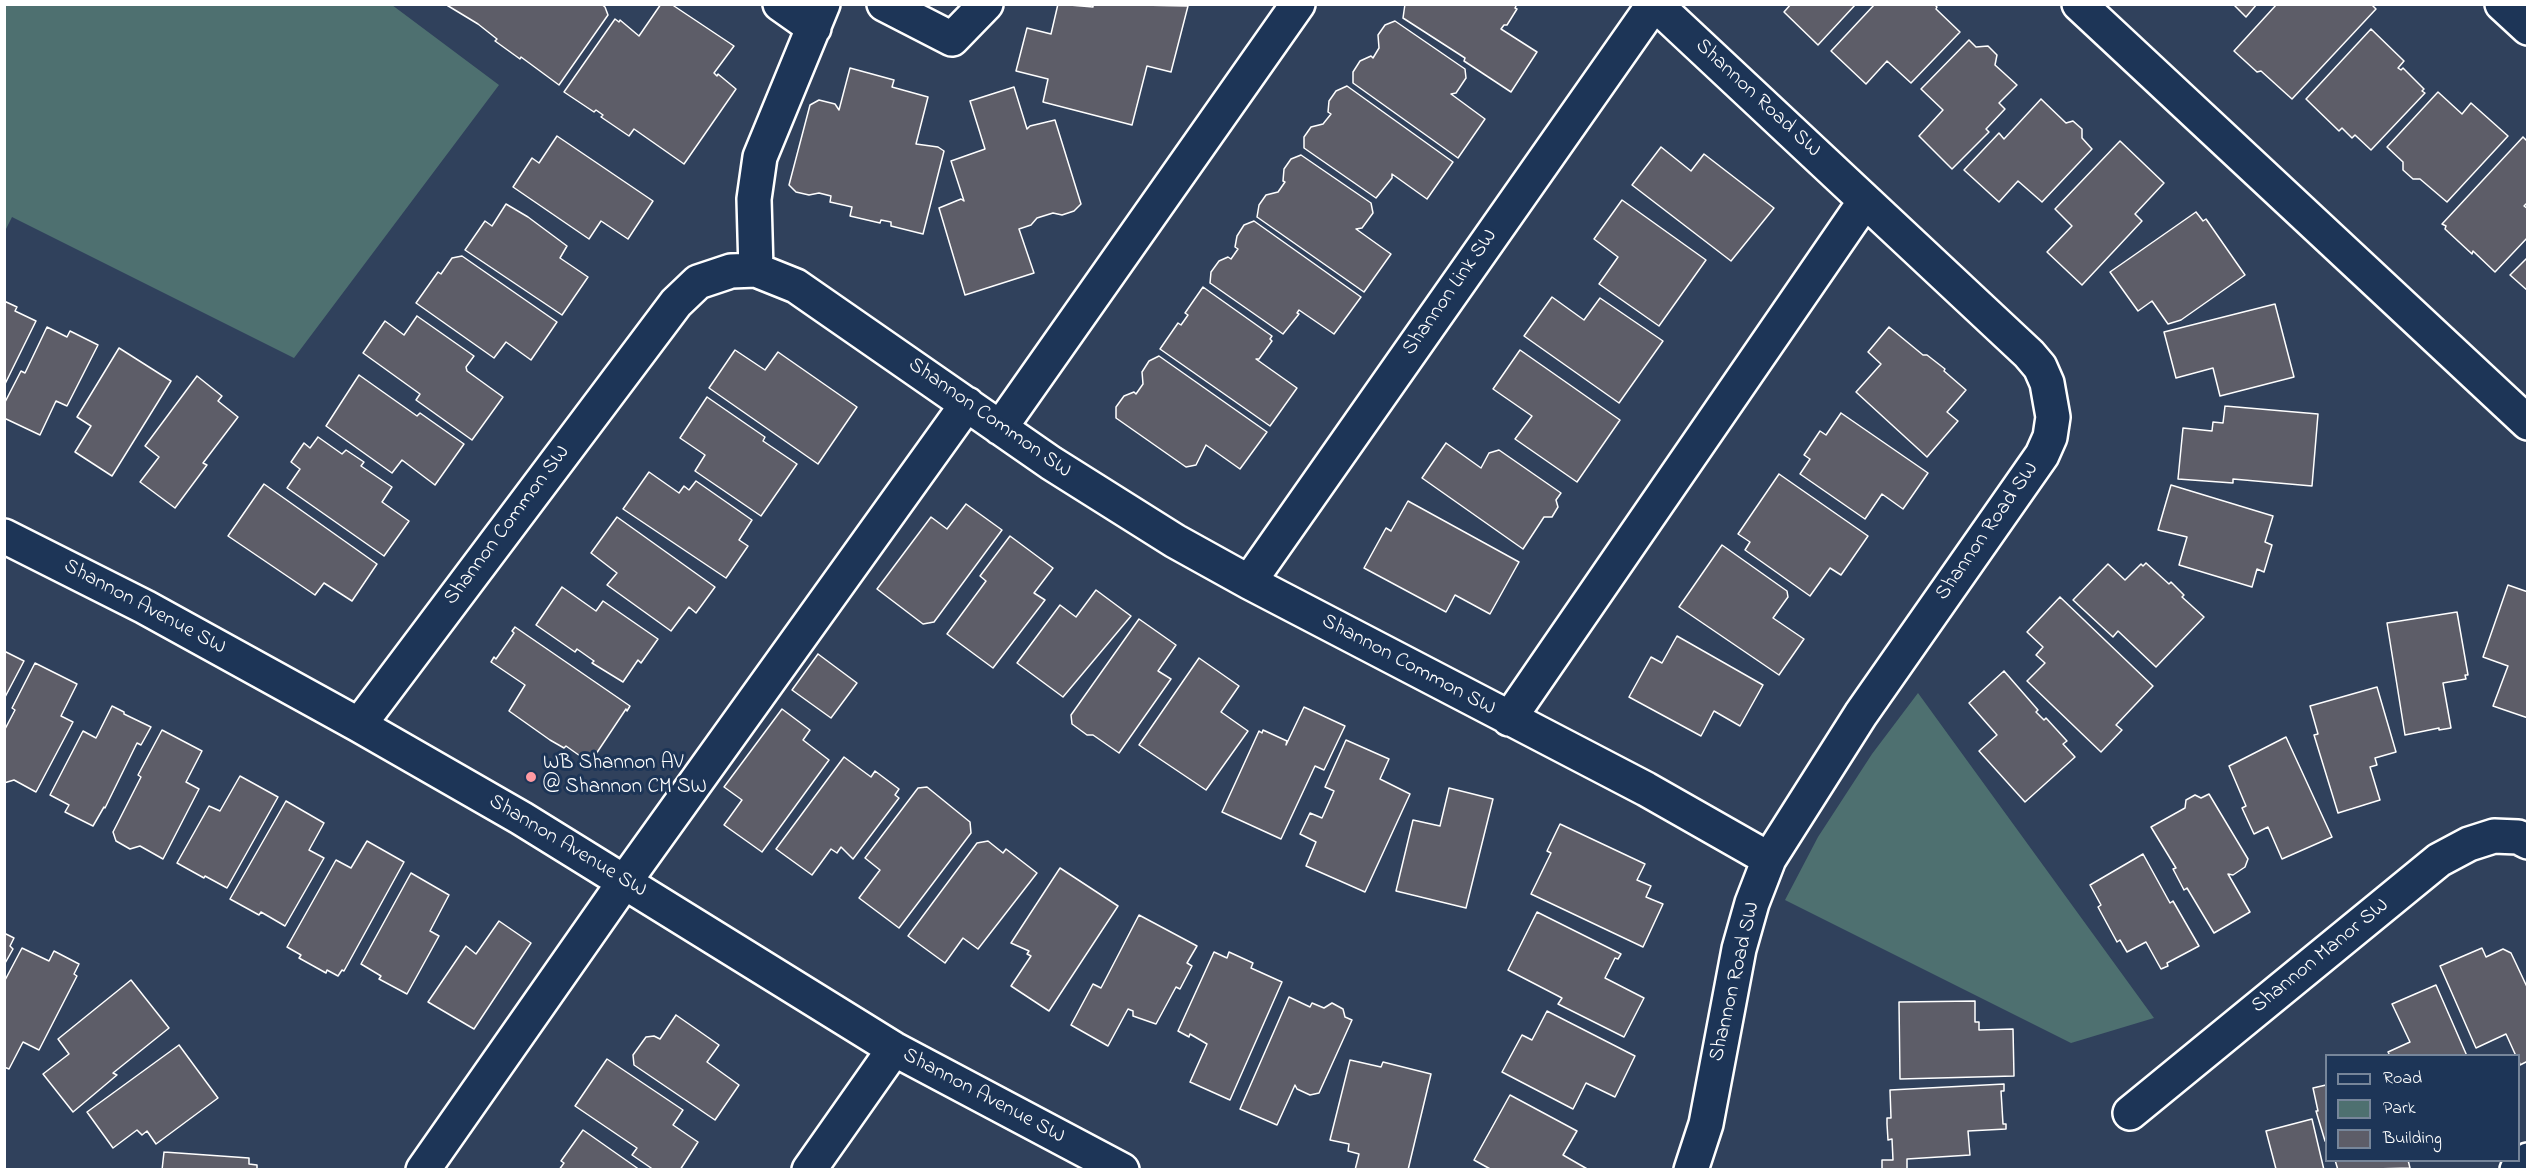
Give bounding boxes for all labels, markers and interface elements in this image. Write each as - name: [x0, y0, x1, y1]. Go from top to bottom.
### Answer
- street label: Shannon Road SW: [1689, 34, 1825, 164]
- street label: Shannon Link SW: [1398, 225, 1504, 361]
- street label: Shannon Common SW: [903, 353, 1075, 485]
- street label: Shannon Common SW: [440, 441, 576, 611]
- street label: Shannon Road SW: [1931, 458, 2045, 606]
- street label: Shannon Avenue SW: [59, 555, 229, 661]
- street label: Shannon Common SW: [1317, 609, 1499, 723]
- place label: WB Shannon AV @ Shannon CM SW: [543, 752, 707, 802]
- marker: WB Shannon AV @ Shannon CM SW: [524, 770, 538, 784]
- street label: Shannon Avenue SW: [483, 790, 651, 904]
- street label: Shannon Manor SW: [2247, 894, 2395, 1020]
- street label: Shannon Road SW: [1705, 900, 1767, 1064]
- street label: Shannon Avenue SW: [898, 1044, 1068, 1150]
- legend: [2325, 1054, 2520, 1162]
- text: Road: [2383, 1066, 2422, 1092]
- text: Park: [2383, 1096, 2416, 1122]
- text: Building: [2383, 1126, 2442, 1152]

